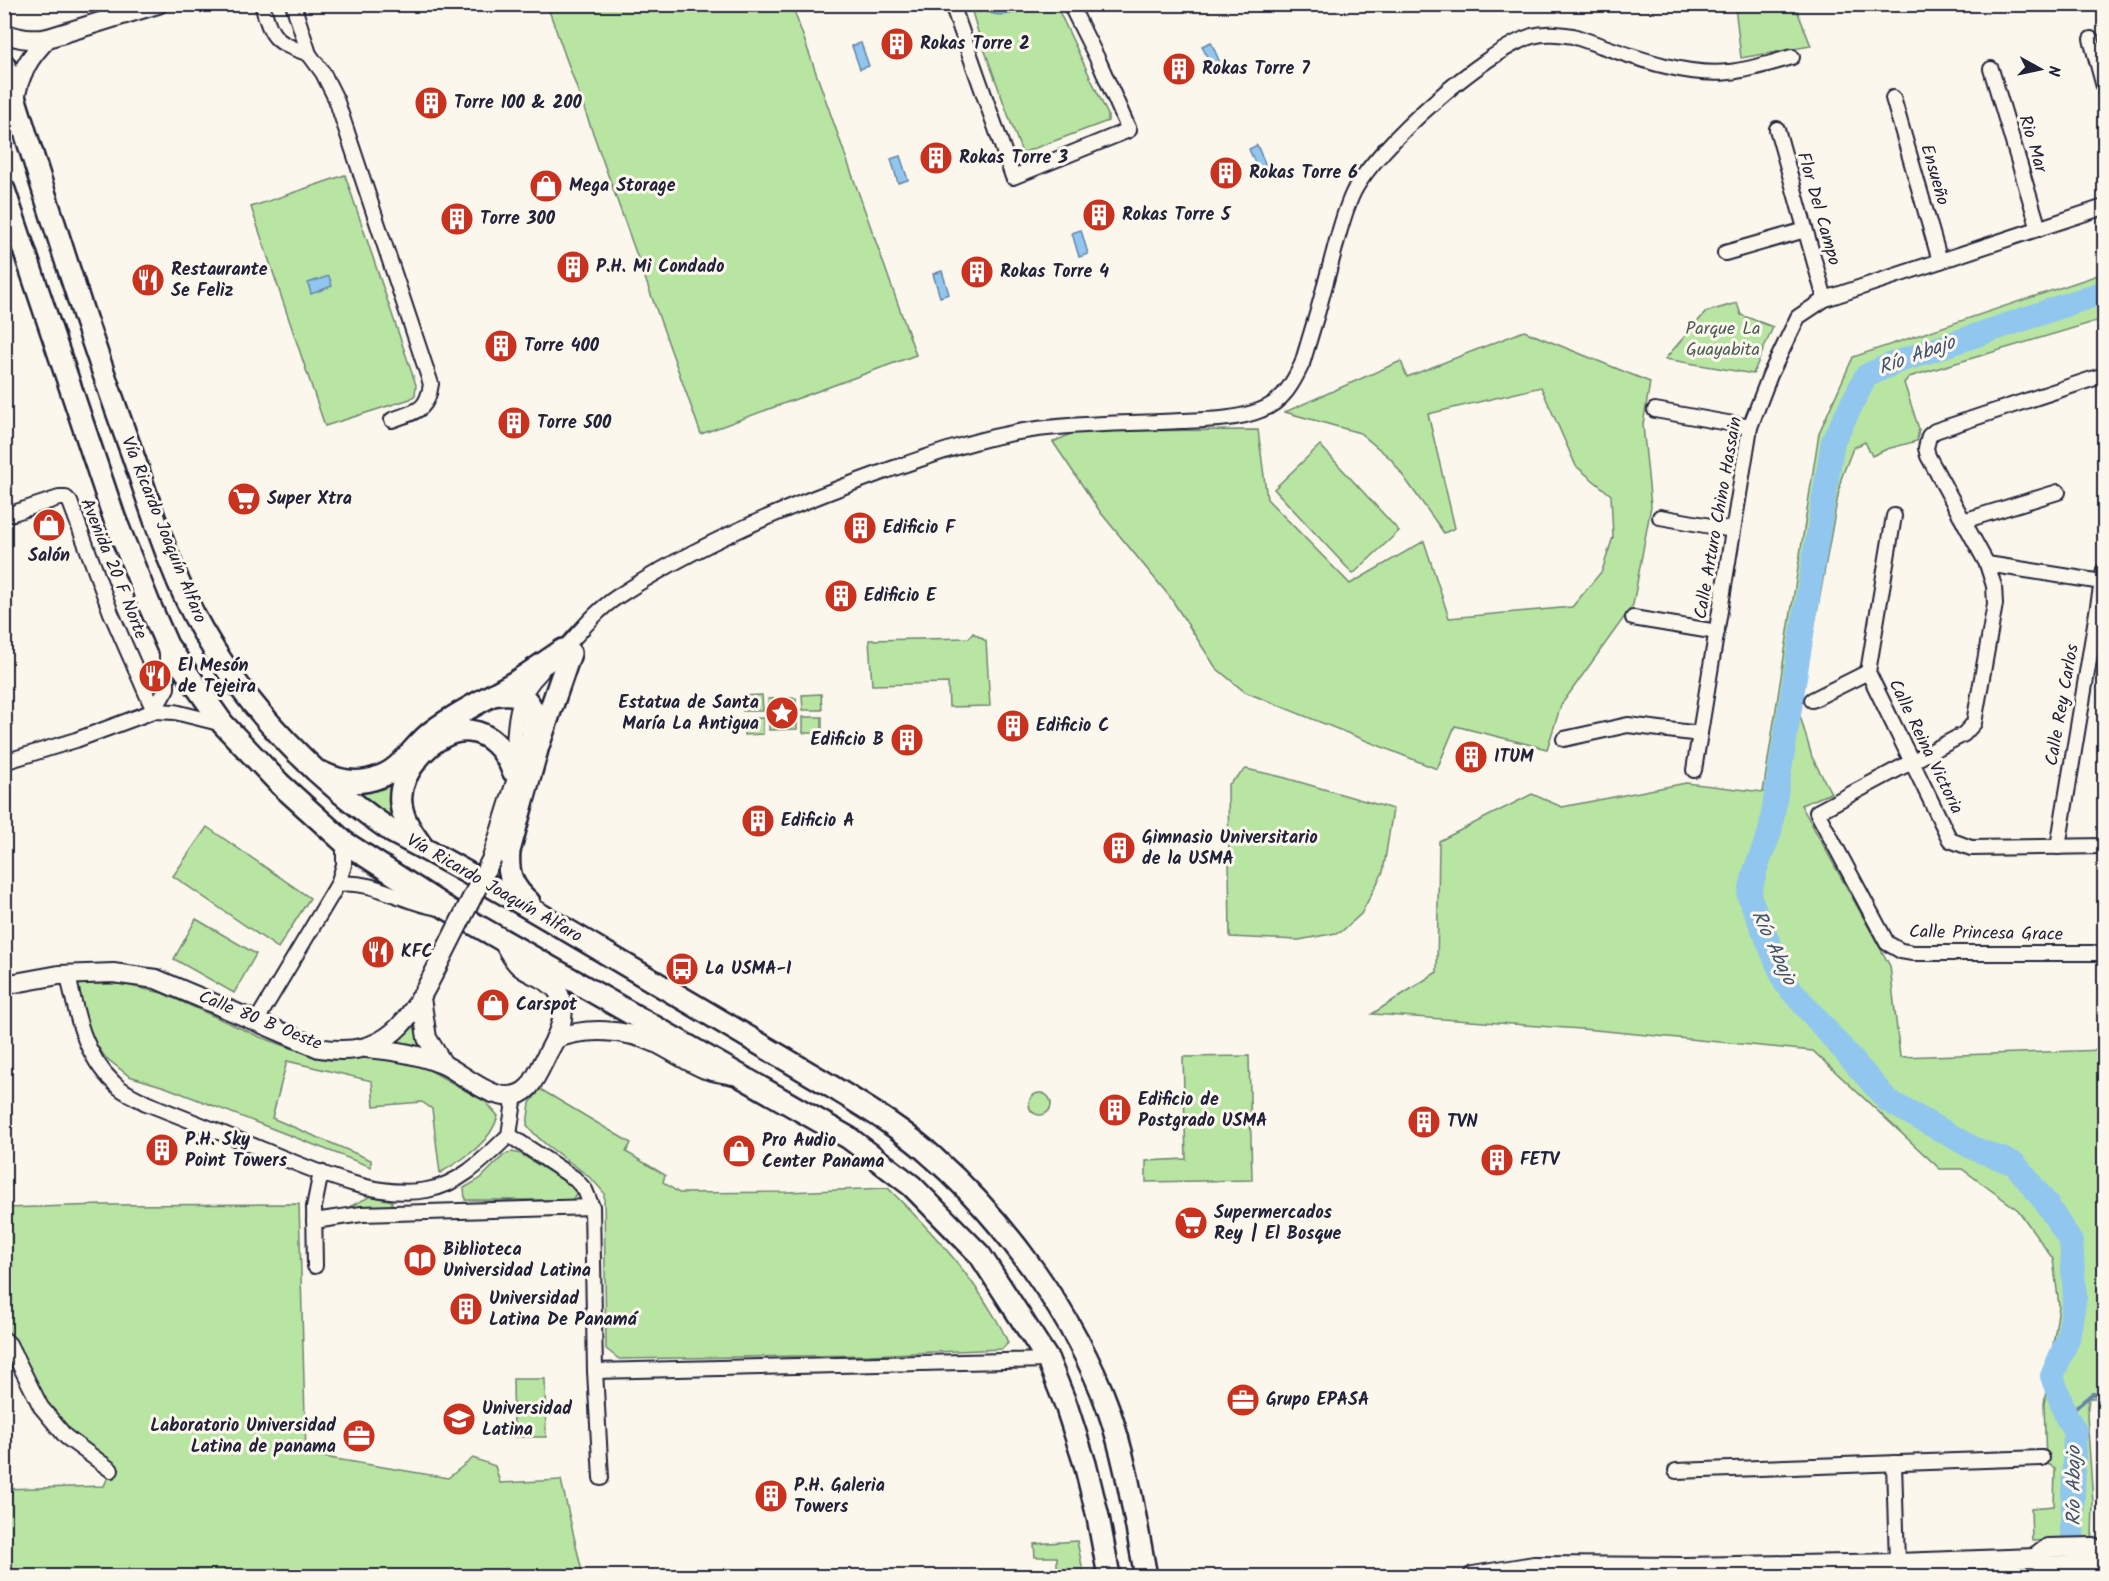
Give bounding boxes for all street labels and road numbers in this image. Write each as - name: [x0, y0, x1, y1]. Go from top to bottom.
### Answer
- street label: Rio Mar: [2010, 112, 2055, 177]
- street label: Ensueño: [1911, 141, 1957, 209]
- street label: Flor Del Campo: [1788, 149, 1848, 269]
- street label: Calle Arturo Chino Hassain: [1687, 415, 1751, 621]
- street label: Vía Ricardo Joaquín Alfaro: [112, 432, 214, 628]
- street label: Avenida 20 F Norte: [71, 494, 155, 644]
- street label: Calle Rey Carlos: [2038, 642, 2088, 768]
- street label: Calle Reina Victoria: [1880, 674, 1970, 820]
- street label: Vía Ricardo Joaquín Alfaro: [401, 827, 587, 951]
- street label: Calle Princesa Grace: [1909, 918, 2063, 950]
- street label: Calle 80 B Oeste: [194, 983, 326, 1059]

